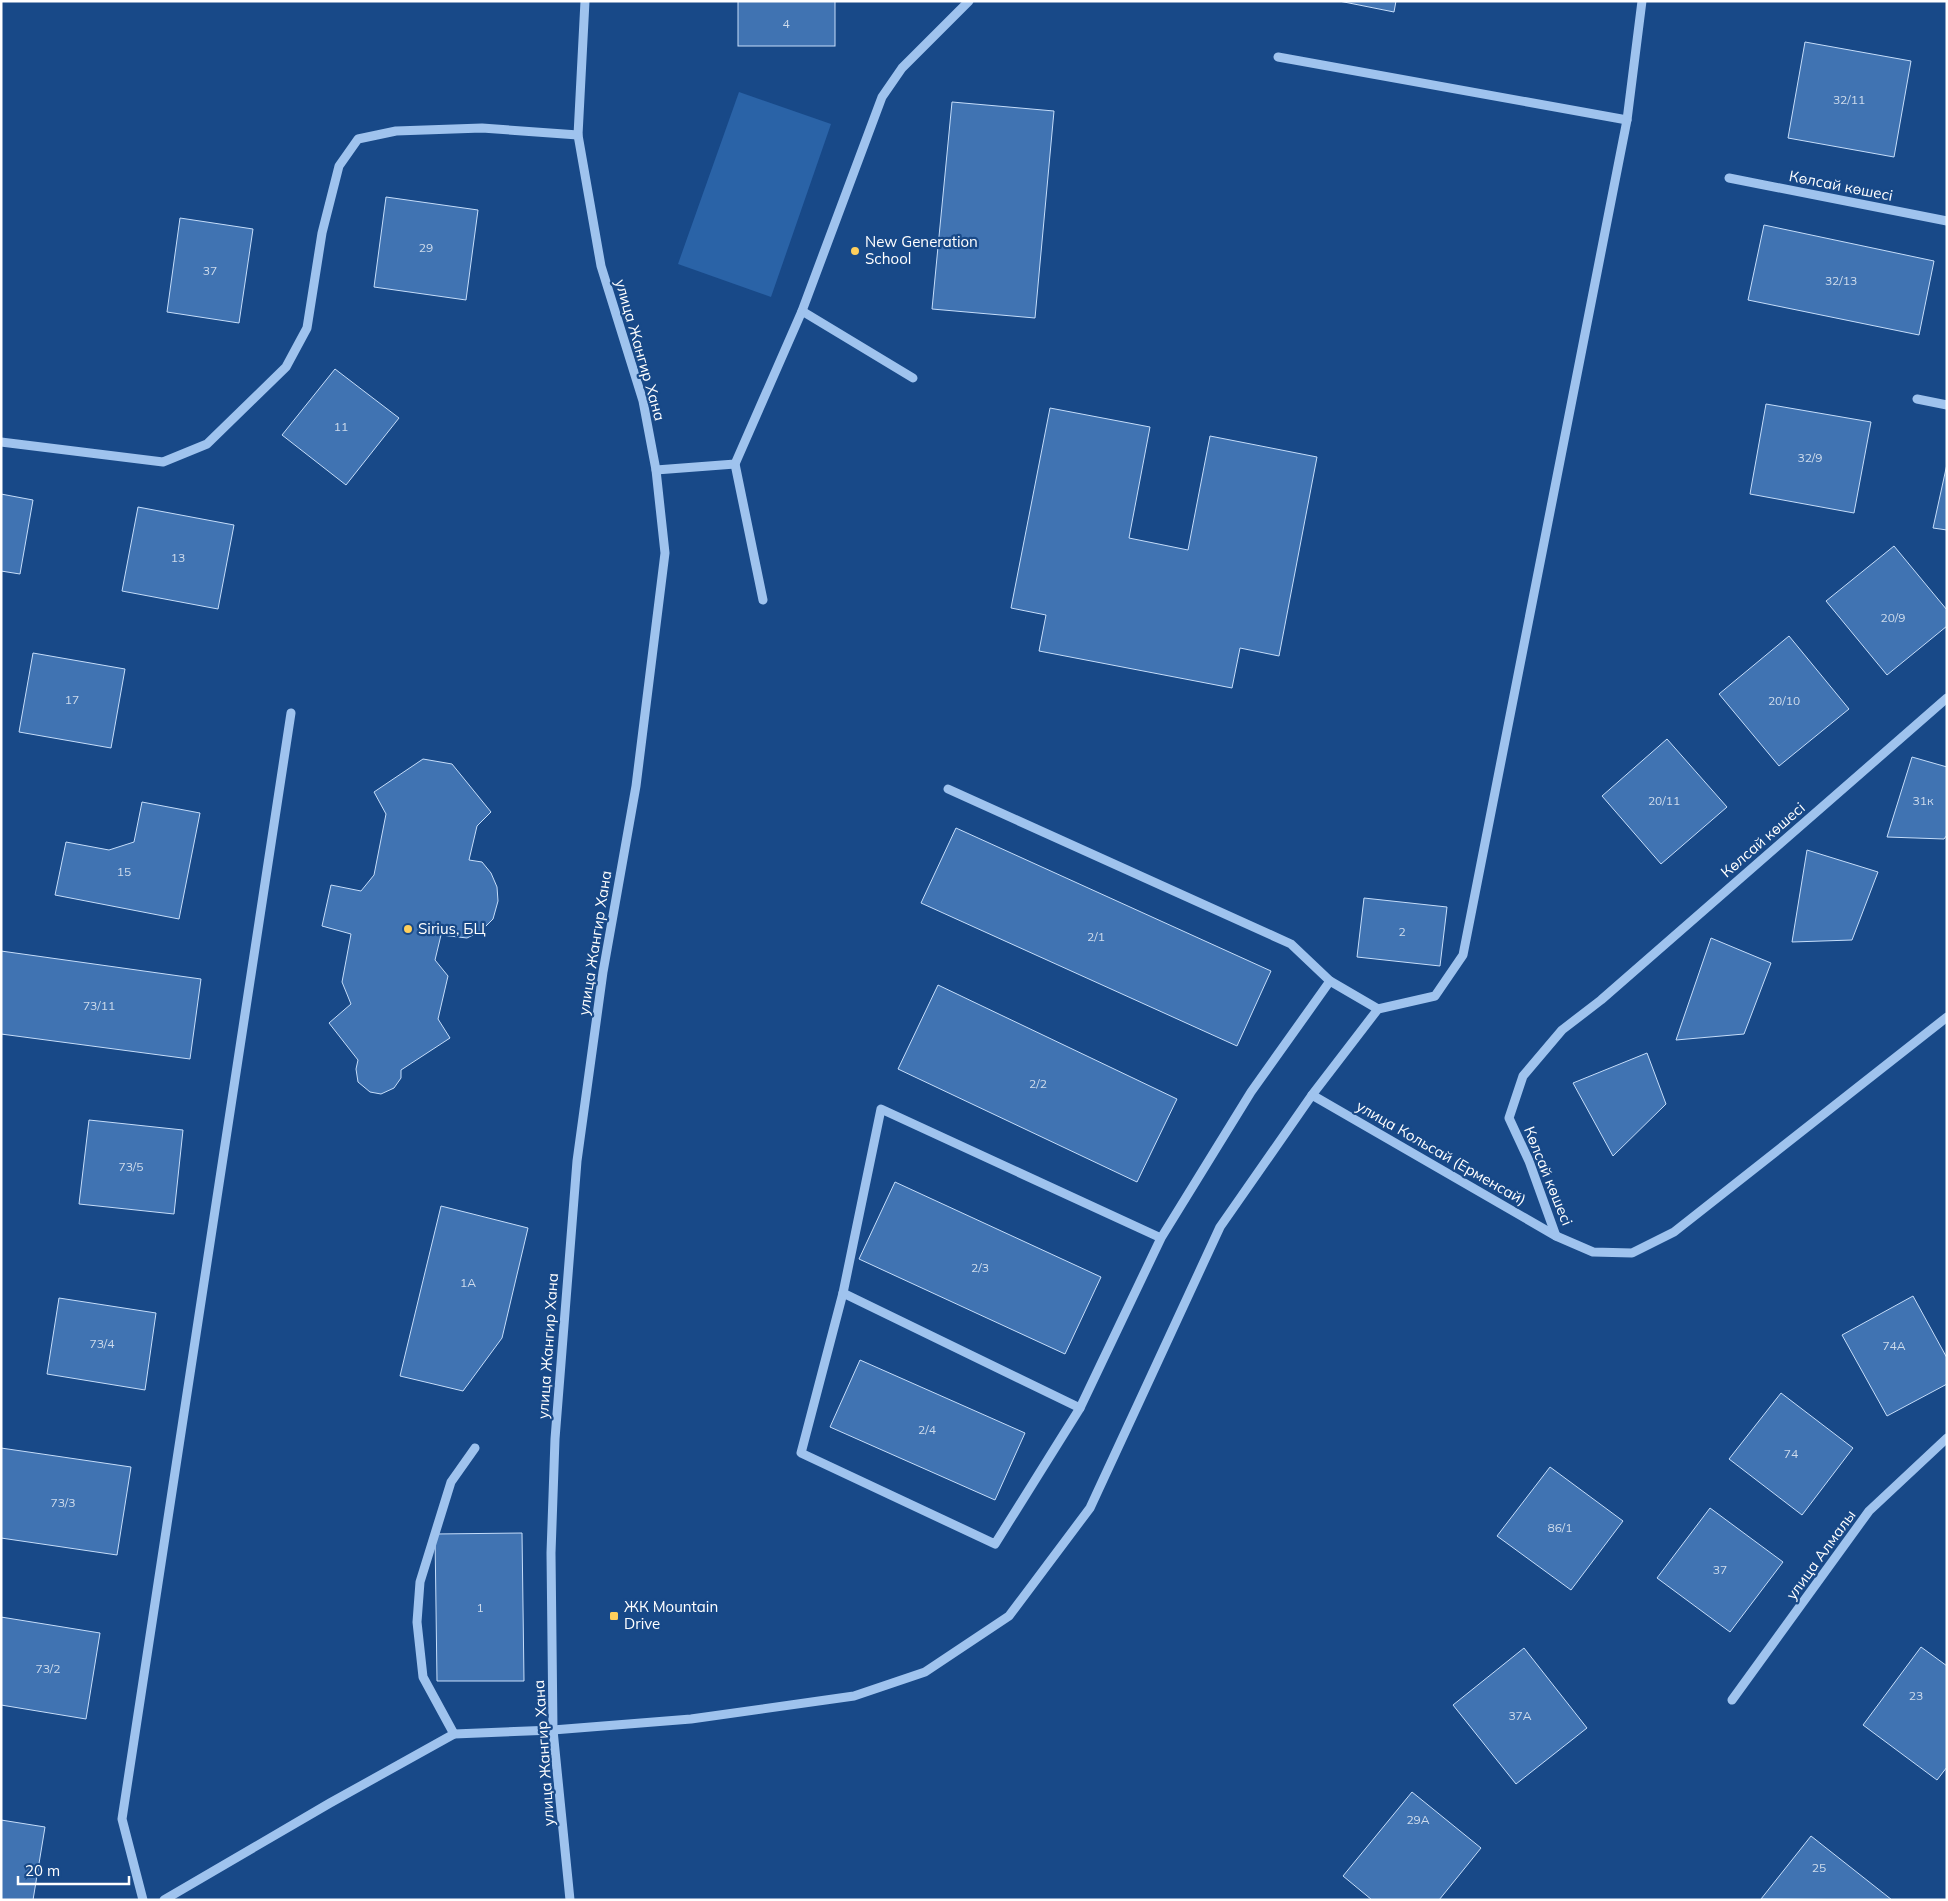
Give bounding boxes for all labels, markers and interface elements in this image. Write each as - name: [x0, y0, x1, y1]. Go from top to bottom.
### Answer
- house number: 4: [782, 16, 790, 31]
- house number: 32/11: [1833, 92, 1865, 107]
- street label: Көлсай көшесі: [1788, 166, 1895, 205]
- place label: New Generation School: [865, 232, 978, 268]
- house number: 29: [419, 240, 433, 255]
- marker: New Generation School: [849, 245, 861, 257]
- house number: 37: [203, 263, 217, 278]
- house number: 32/13: [1825, 273, 1857, 288]
- street label: улица Жангир Хана: [611, 277, 670, 423]
- house number: 11: [334, 419, 348, 434]
- house number: 32/9: [1797, 450, 1823, 465]
- house number: 13: [171, 550, 185, 565]
- house number: 20/9: [1880, 610, 1906, 625]
- house number: 17: [65, 692, 79, 707]
- house number: 20/10: [1768, 693, 1800, 708]
- house number: 20/11: [1648, 793, 1680, 808]
- house number: 31к: [1913, 793, 1934, 808]
- street label: Көлсай көшесі: [1717, 798, 1809, 881]
- house number: 15: [117, 864, 131, 879]
- street label: улица Жангир Хана: [574, 869, 615, 1017]
- place label: Sirius, БЦ: [418, 919, 486, 938]
- marker: Sirius, БЦ: [402, 923, 414, 935]
- house number: 2: [1398, 924, 1406, 939]
- house number: 2/1: [1087, 929, 1105, 944]
- house number: 73/11: [83, 998, 115, 1013]
- house number: 2/2: [1029, 1076, 1047, 1091]
- street label: улица Кольсай (Ерменсай): [1353, 1096, 1530, 1209]
- street label: Көлсай көшесі: [1520, 1123, 1577, 1228]
- house number: 73/5: [118, 1159, 144, 1174]
- house number: 2/3: [971, 1260, 989, 1275]
- street label: улица Жангир Хана: [533, 1272, 562, 1420]
- house number: 1А: [460, 1275, 476, 1290]
- house number: 73/4: [89, 1336, 115, 1351]
- house number: 74А: [1882, 1338, 1906, 1353]
- house number: 2/4: [918, 1422, 936, 1437]
- house number: 74: [1784, 1446, 1798, 1461]
- house number: 73/3: [50, 1495, 76, 1510]
- street label: улица Алмалы: [1782, 1506, 1860, 1603]
- house number: 86/1: [1547, 1520, 1573, 1535]
- house number: 37: [1713, 1562, 1727, 1577]
- place label: ЖК Mountain Drive: [624, 1597, 718, 1633]
- house number: 1: [476, 1600, 484, 1615]
- marker: ЖК Mountain Drive: [608, 1610, 620, 1622]
- house number: 73/2: [35, 1661, 61, 1676]
- street label: улица Жангир Хана: [529, 1679, 558, 1827]
- house number: 23: [1909, 1688, 1923, 1703]
- house number: 37А: [1508, 1708, 1532, 1723]
- house number: 29А: [1406, 1812, 1430, 1827]
- scale bar: [18, 1854, 129, 1886]
- house number: 25: [1812, 1860, 1826, 1875]
- text: 20 m: [25, 1861, 60, 1880]

